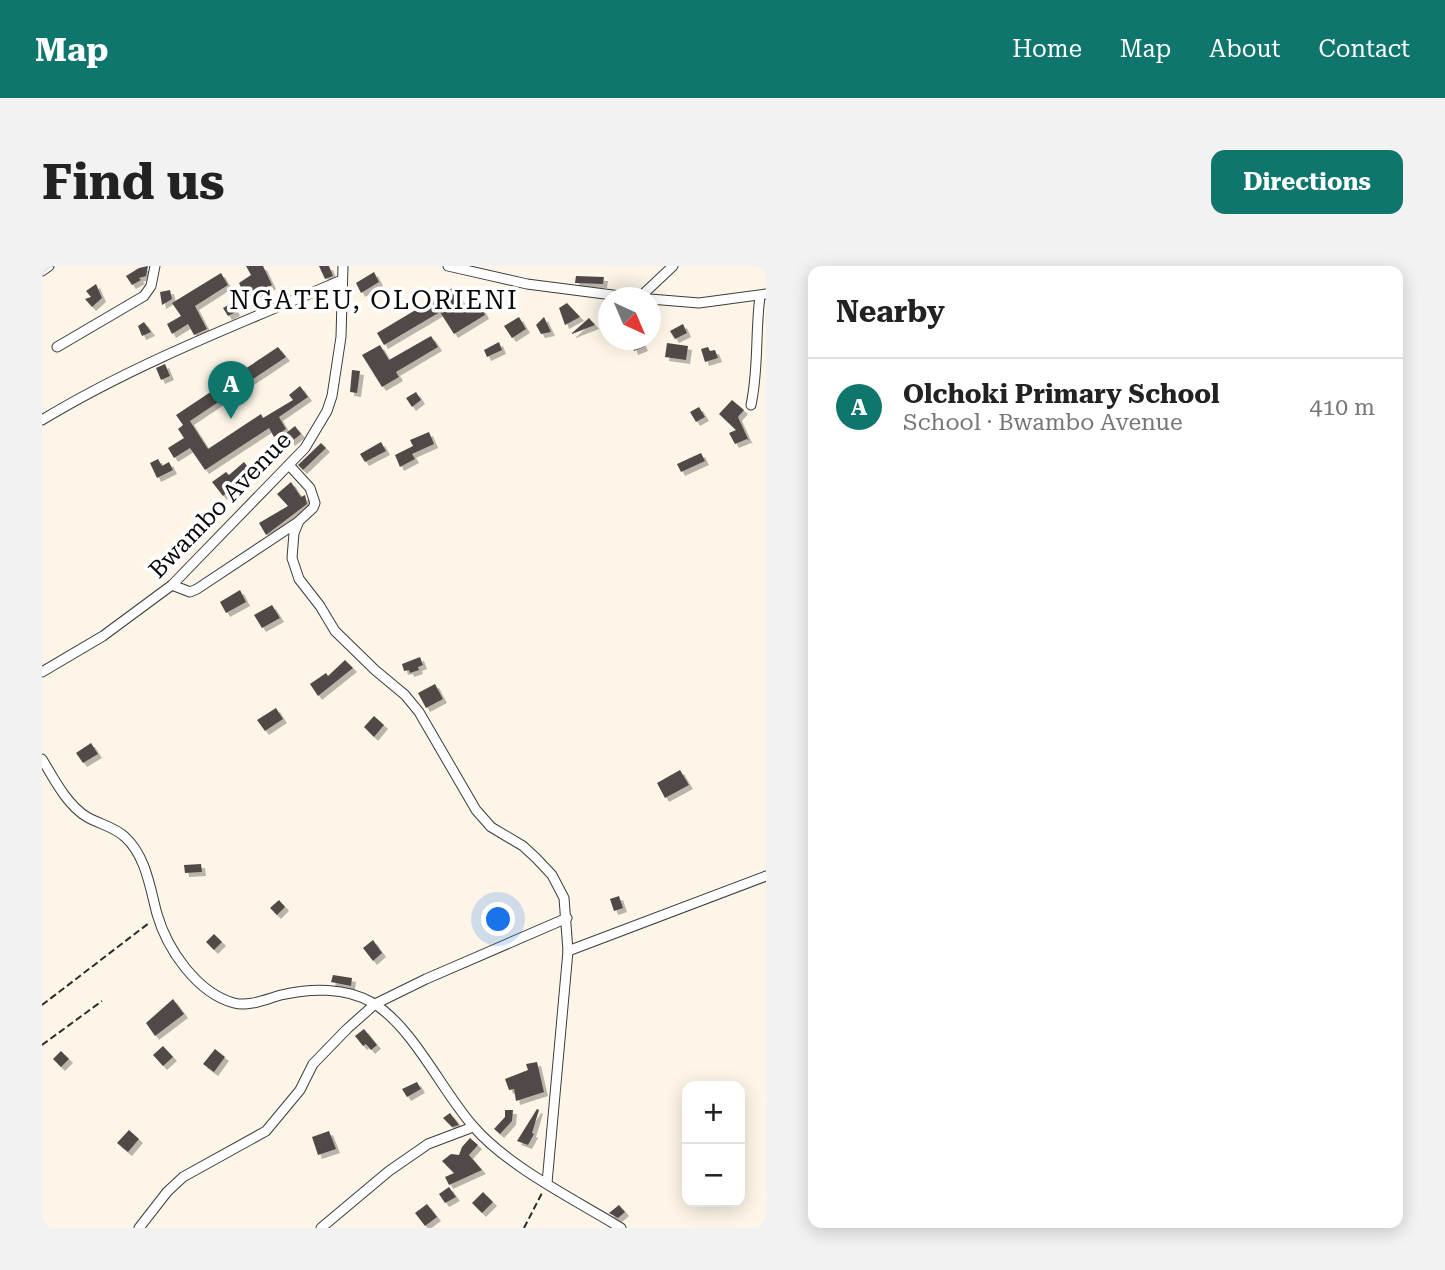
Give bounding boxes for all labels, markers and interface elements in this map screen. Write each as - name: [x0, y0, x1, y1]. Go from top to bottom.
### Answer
- text: Map: [35, 30, 109, 69]
- text: Home: [1012, 35, 1082, 63]
- text: Map: [1120, 35, 1171, 63]
- text: About: [1209, 35, 1280, 63]
- text: Contact: [1318, 35, 1410, 63]
- button: Directions: [1211, 150, 1403, 214]
- text: Find us: [42, 154, 225, 211]
- district label: NGATEU, OLORIENI: [229, 285, 519, 315]
- north arrow: [598, 287, 661, 350]
- text: Nearby: [836, 294, 945, 329]
- pin: A: [208, 361, 254, 419]
- text: Olchoki Primary School: [903, 379, 1220, 409]
- text: A: [851, 394, 867, 421]
- text: 410 m: [1310, 394, 1375, 421]
- text: School · Bwambo Avenue: [903, 409, 1183, 436]
- street label: Bwambo Avenue: [143, 426, 297, 584]
- your location: [481, 902, 515, 936]
- map controls: [682, 1081, 745, 1207]
- button: +: [682, 1081, 745, 1144]
- button: −: [682, 1144, 745, 1207]

